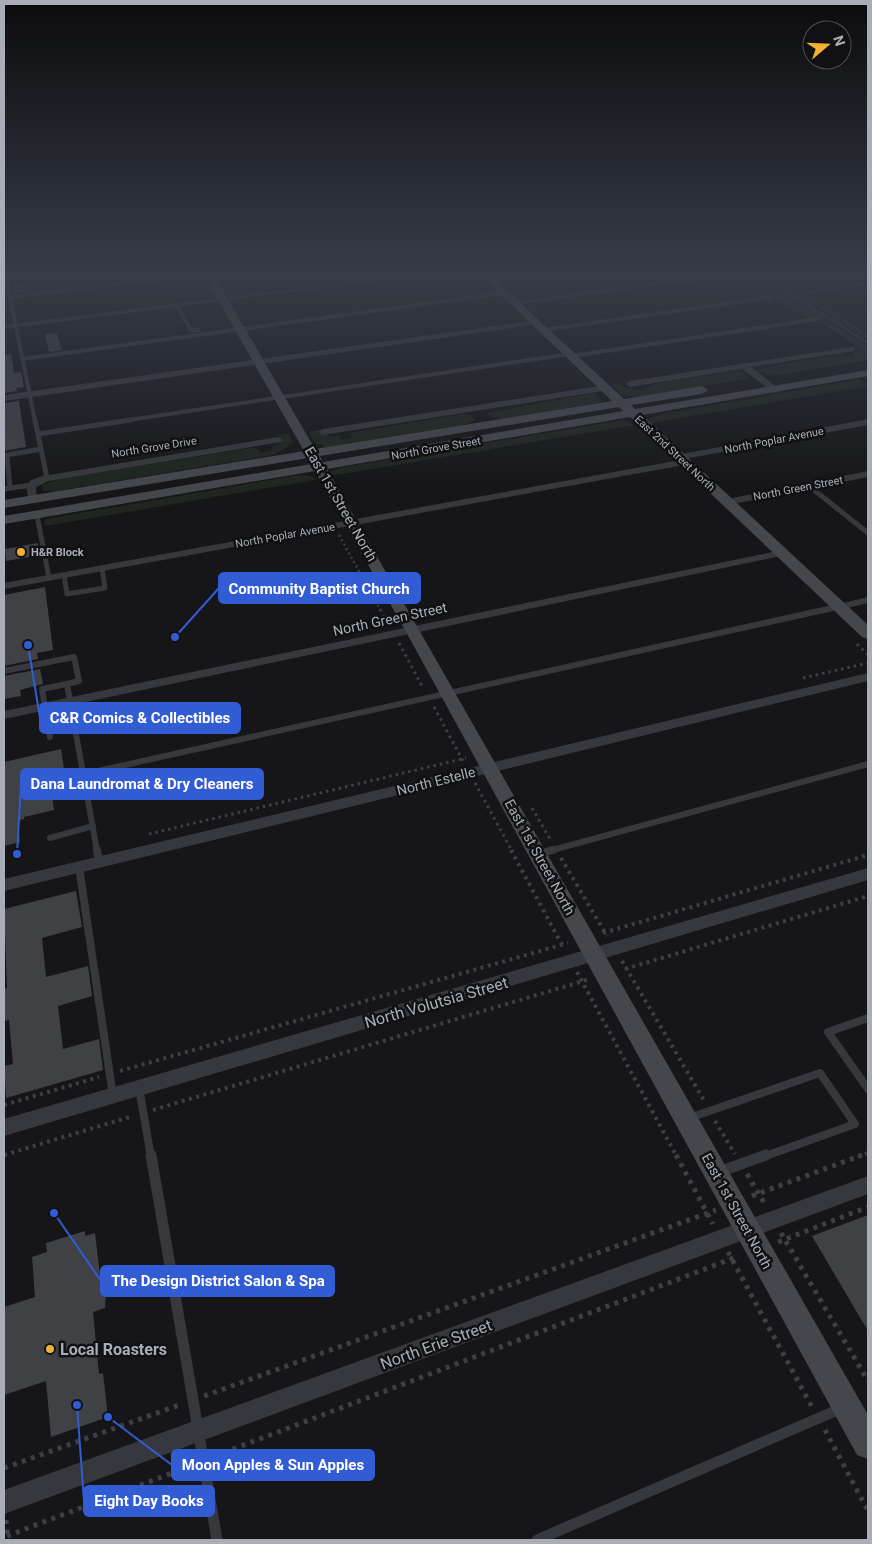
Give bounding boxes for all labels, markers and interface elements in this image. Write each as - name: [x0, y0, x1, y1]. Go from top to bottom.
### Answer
- north arrow: [802, 20, 852, 70]
- text: N: [830, 33, 848, 48]
- street label: East 2nd Street North: [632, 413, 717, 494]
- street label: North Poplar Avenue: [723, 424, 825, 456]
- street label: North Grove Drive: [110, 434, 198, 461]
- street label: North Grove Street: [390, 434, 482, 463]
- street label: East 1st Street North: [302, 444, 380, 564]
- street label: North Green Street: [752, 473, 844, 504]
- street label: North Poplar Avenue: [234, 520, 336, 551]
- marker: H&R Block: [15, 546, 27, 558]
- place label: H&R Block: [31, 546, 84, 559]
- callout: Community Baptist Church: [219, 573, 420, 603]
- text: Community Baptist Church: [228, 580, 410, 598]
- street label: North Green Street: [332, 599, 449, 639]
- callout: C&R Comics & Collectibles: [40, 703, 240, 733]
- text: C&R Comics & Collectibles: [50, 709, 231, 727]
- street label: North Estelle: [395, 764, 477, 798]
- callout: Dana Laundromat & Dry Cleaners: [21, 769, 263, 799]
- text: Dana Laundromat & Dry Cleaners: [31, 775, 254, 793]
- street label: East 1st Street North: [502, 796, 578, 918]
- street label: North Volutsia Street: [362, 973, 510, 1032]
- street label: East 1st Street North: [699, 1150, 775, 1272]
- callout: The Design District Salon & Spa: [101, 1266, 334, 1296]
- text: The Design District Salon & Spa: [111, 1272, 325, 1290]
- street label: North Erie Street: [378, 1315, 495, 1373]
- place label: Local Roasters: [60, 1340, 167, 1359]
- marker: Local Roasters: [44, 1343, 56, 1355]
- callout: Moon Apples & Sun Apples: [172, 1450, 374, 1480]
- text: Moon Apples & Sun Apples: [182, 1456, 364, 1474]
- callout: Eight Day Books: [84, 1486, 214, 1516]
- text: Eight Day Books: [94, 1492, 204, 1510]

